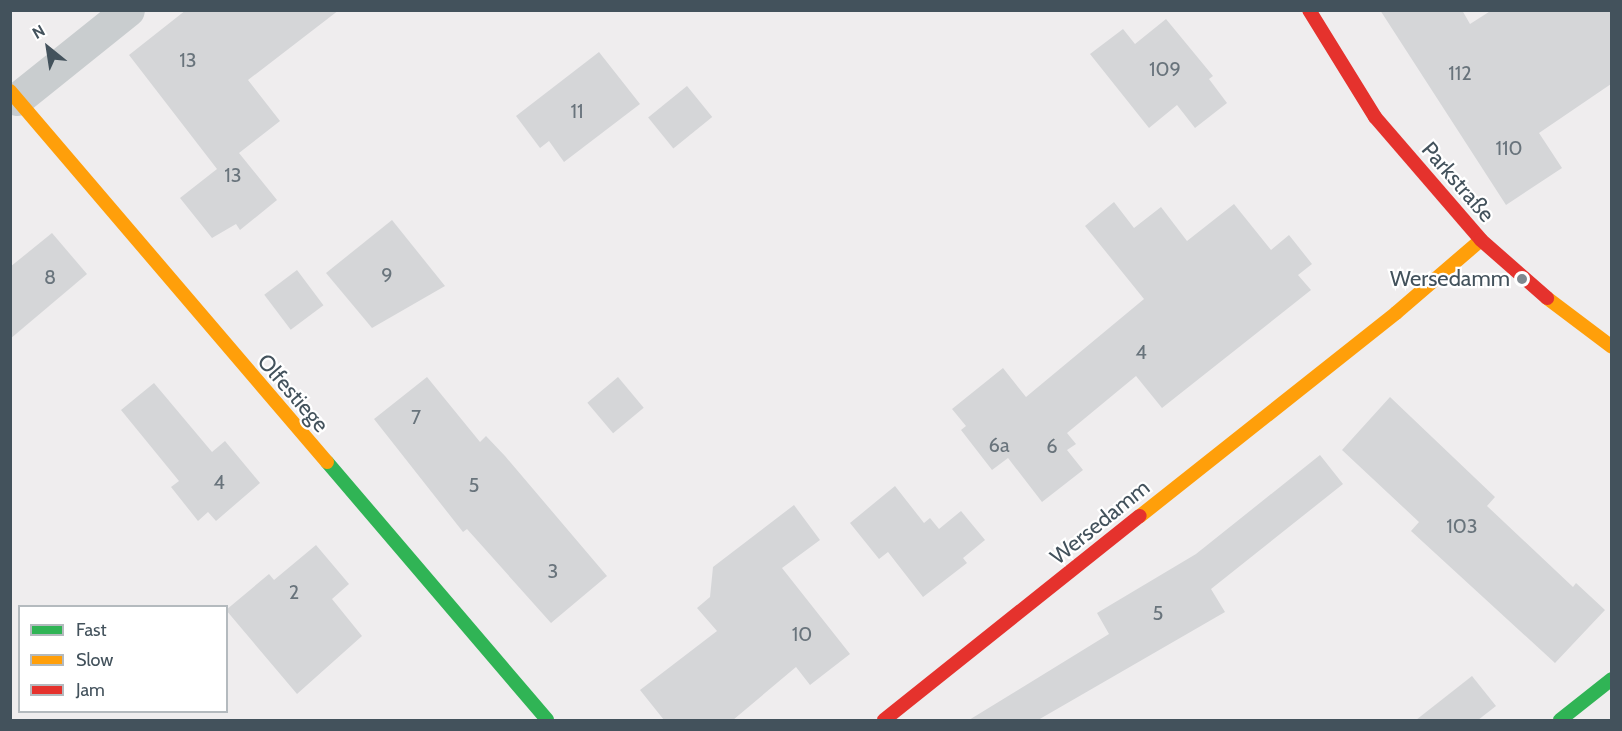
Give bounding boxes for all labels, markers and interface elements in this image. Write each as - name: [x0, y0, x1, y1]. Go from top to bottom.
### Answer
- north arrow: [18, 18, 78, 78]
- text: N: [29, 21, 48, 43]
- house number: 13: [179, 48, 197, 72]
- house number: 109: [1149, 57, 1181, 81]
- house number: 112: [1448, 61, 1472, 85]
- house number: 11: [570, 99, 584, 123]
- house number: 110: [1496, 136, 1522, 160]
- street label: Parkstraße: [1416, 137, 1500, 227]
- house number: 13: [224, 163, 242, 187]
- house number: 9: [381, 263, 393, 287]
- house number: 8: [44, 265, 56, 289]
- place label: Wersedamm: [1390, 266, 1510, 292]
- marker: Wersedamm: [1515, 272, 1529, 286]
- house number: 4: [1135, 340, 1147, 364]
- street label: Olfestiege: [252, 348, 334, 438]
- house number: 7: [411, 405, 421, 429]
- house number: 6a: [989, 433, 1009, 457]
- house number: 6: [1046, 434, 1058, 458]
- house number: 4: [213, 470, 225, 494]
- house number: 5: [469, 473, 479, 497]
- street label: Wersedamm: [1045, 474, 1155, 570]
- house number: 103: [1446, 514, 1478, 538]
- house number: 3: [548, 559, 558, 583]
- house number: 2: [289, 580, 299, 604]
- house number: 5: [1153, 601, 1163, 625]
- legend: [18, 605, 228, 713]
- text: Fast: [76, 619, 107, 641]
- house number: 10: [792, 622, 812, 646]
- text: Slow: [76, 649, 113, 671]
- text: Jam: [76, 679, 105, 701]

